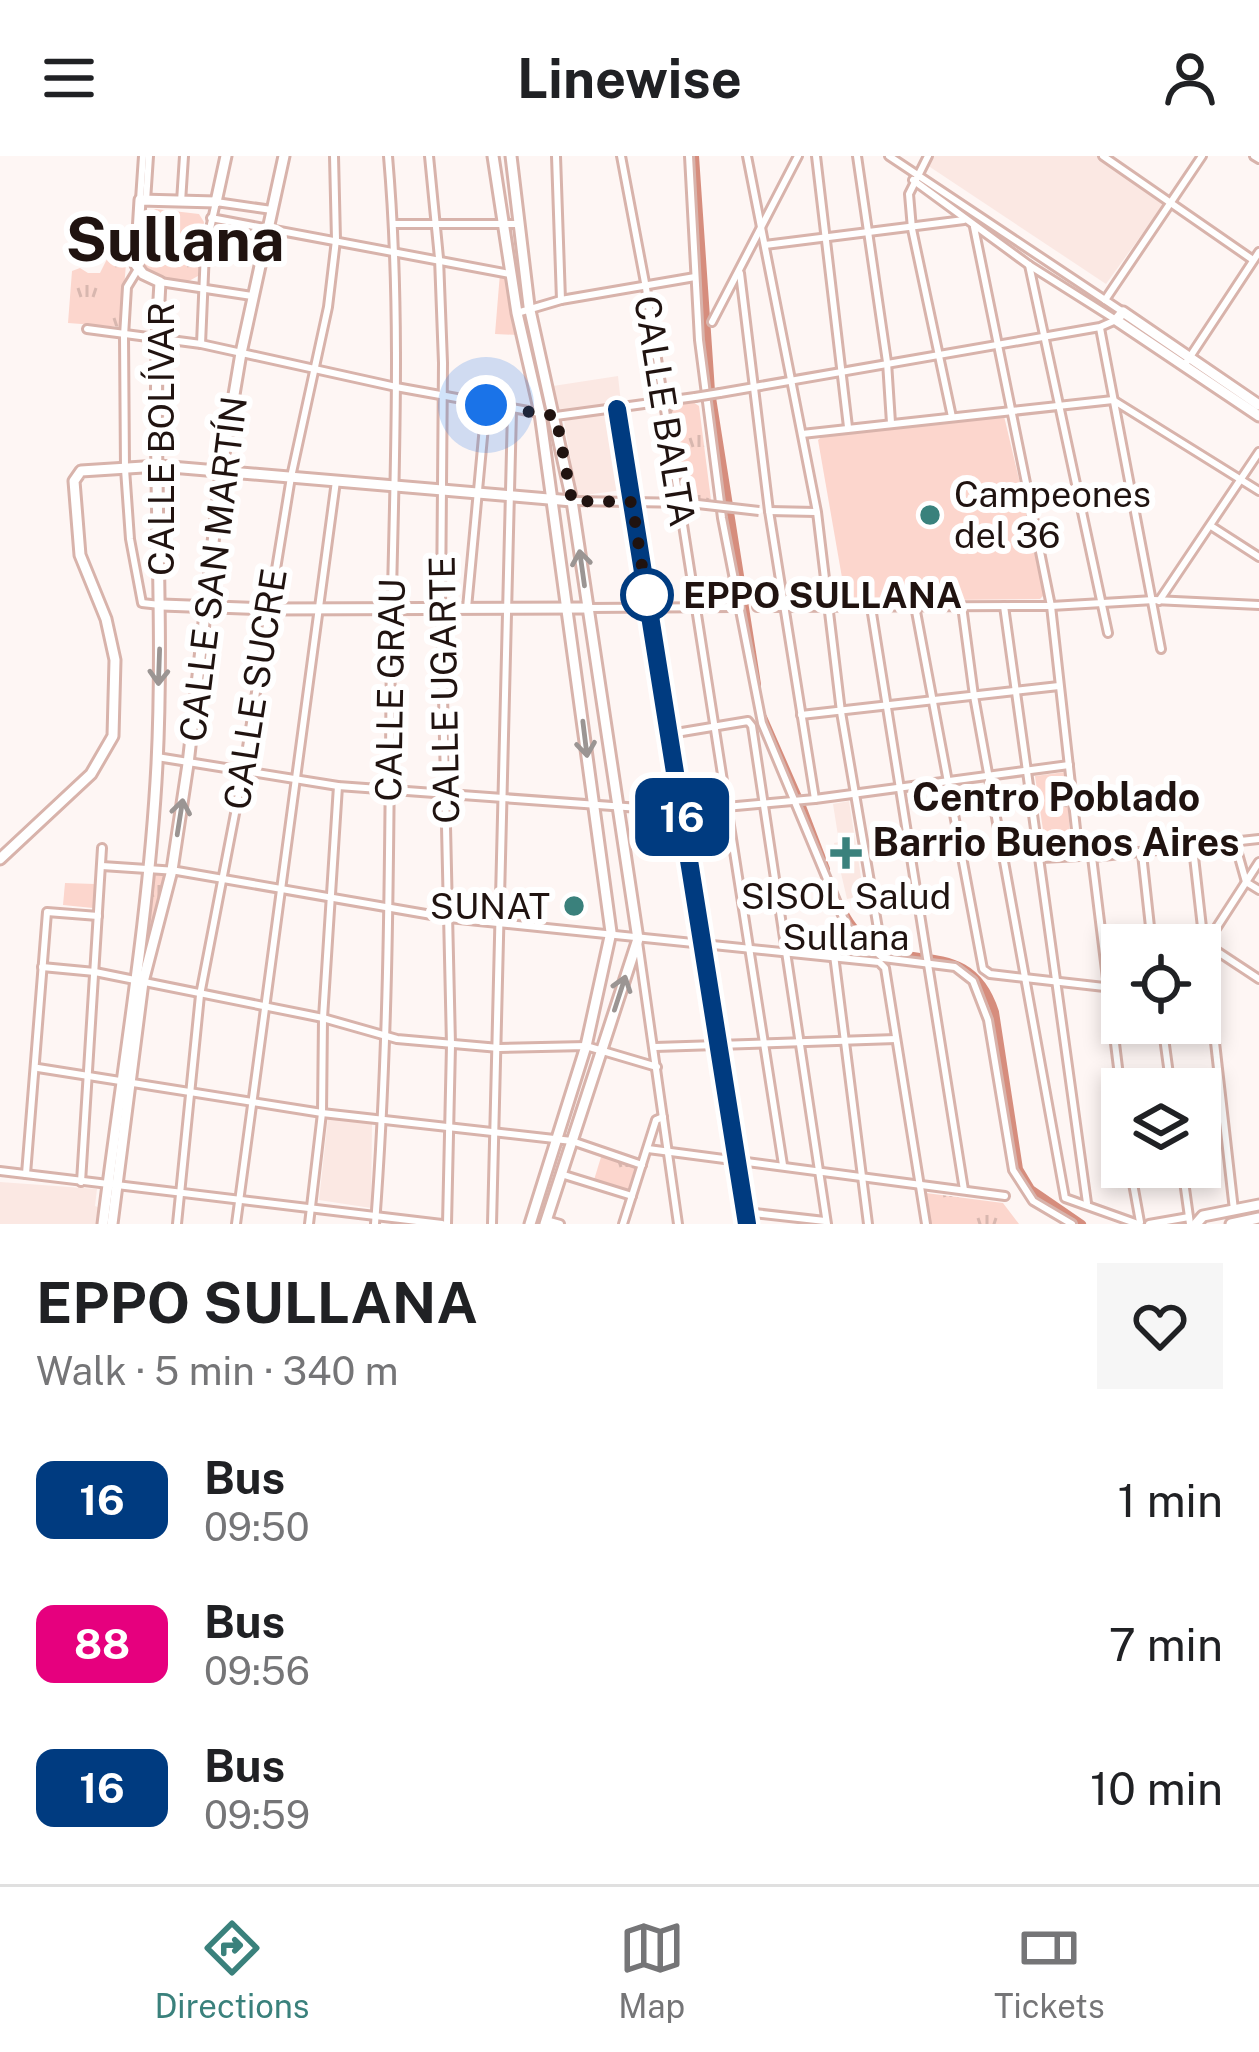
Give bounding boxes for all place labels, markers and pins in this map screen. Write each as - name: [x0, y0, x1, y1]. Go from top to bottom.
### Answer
- place label: Campeones del 36: [954, 473, 1151, 556]
- marker: Campeones del 36: [917, 502, 943, 528]
- marker: EPPO SULLANA: [622, 570, 672, 620]
- place label: EPPO SULLANA: [683, 574, 962, 616]
- marker: SISOL Salud Sullana: [830, 837, 862, 869]
- place label: SISOL Salud Sullana: [741, 875, 951, 958]
- place label: SUNAT: [430, 885, 550, 927]
- marker: SUNAT: [561, 893, 587, 919]

